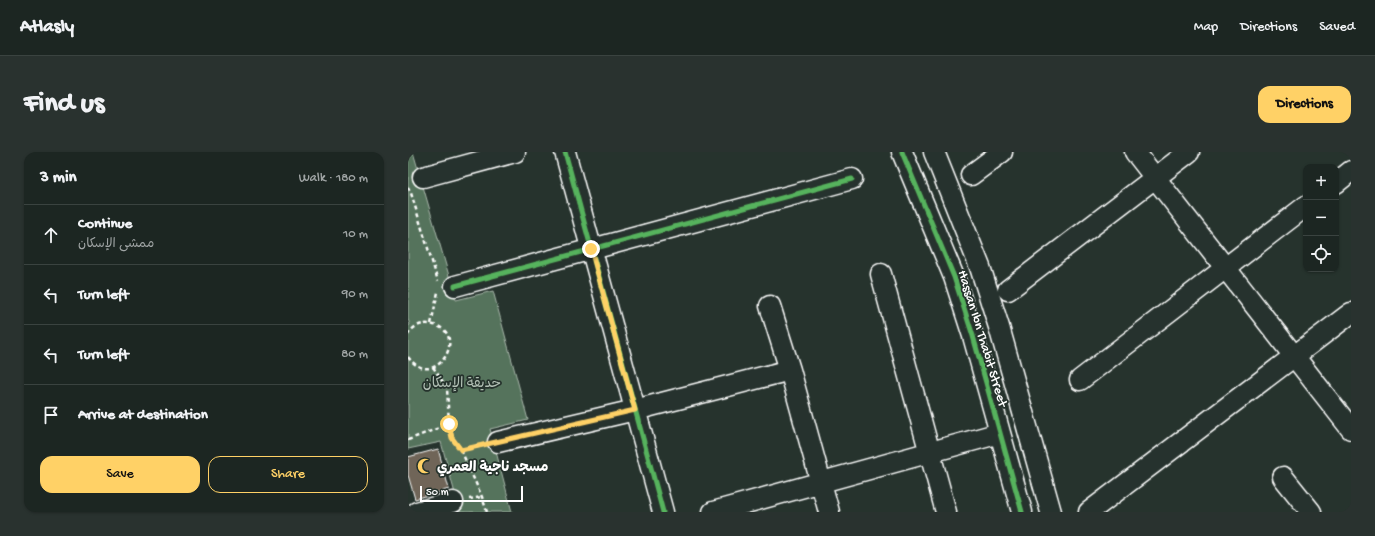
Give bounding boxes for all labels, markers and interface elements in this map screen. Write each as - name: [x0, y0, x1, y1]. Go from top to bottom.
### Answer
- text: Atlasly: [20, 16, 74, 39]
- text: Map: [1194, 19, 1218, 36]
- text: Directions: [1240, 19, 1297, 36]
- text: Saved: [1319, 19, 1355, 36]
- button: Directions: [1258, 86, 1351, 123]
- text: Find us: [24, 88, 104, 121]
- map controls: [1303, 164, 1339, 272]
- button: +: [1303, 164, 1339, 200]
- text: 3 min: [40, 168, 77, 188]
- text: Walk · 180 m: [299, 171, 368, 186]
- button: −: [1303, 200, 1339, 236]
- text: Continue: [78, 215, 132, 233]
- icon: ahead: [40, 224, 62, 246]
- text: 10 m: [343, 227, 368, 242]
- button: locate: [1303, 236, 1339, 272]
- text: ممشى الإسكان: [78, 237, 154, 252]
- route end: [582, 240, 600, 258]
- street label: Hassan Ibn Thabit Street: [953, 268, 1011, 410]
- icon: left: [40, 284, 62, 306]
- text: Turn left: [78, 286, 129, 304]
- text: 90 m: [342, 287, 368, 302]
- icon: left: [40, 344, 62, 366]
- text: Turn left: [78, 346, 129, 364]
- text: 80 m: [341, 347, 368, 362]
- park label: حديقة الإسكان: [423, 376, 501, 393]
- icon: arrive: [40, 404, 62, 426]
- text: Arrive at destination: [78, 406, 208, 424]
- route start: [440, 415, 458, 433]
- button: Save: [40, 456, 200, 493]
- button: Share: [208, 456, 368, 493]
- mosque icon: مسجد ناجية العمري: [416, 457, 434, 475]
- place label: مسجد ناجية العمري: [437, 460, 549, 477]
- scale bar: [420, 484, 523, 503]
- text: 50 m: [426, 487, 448, 499]

